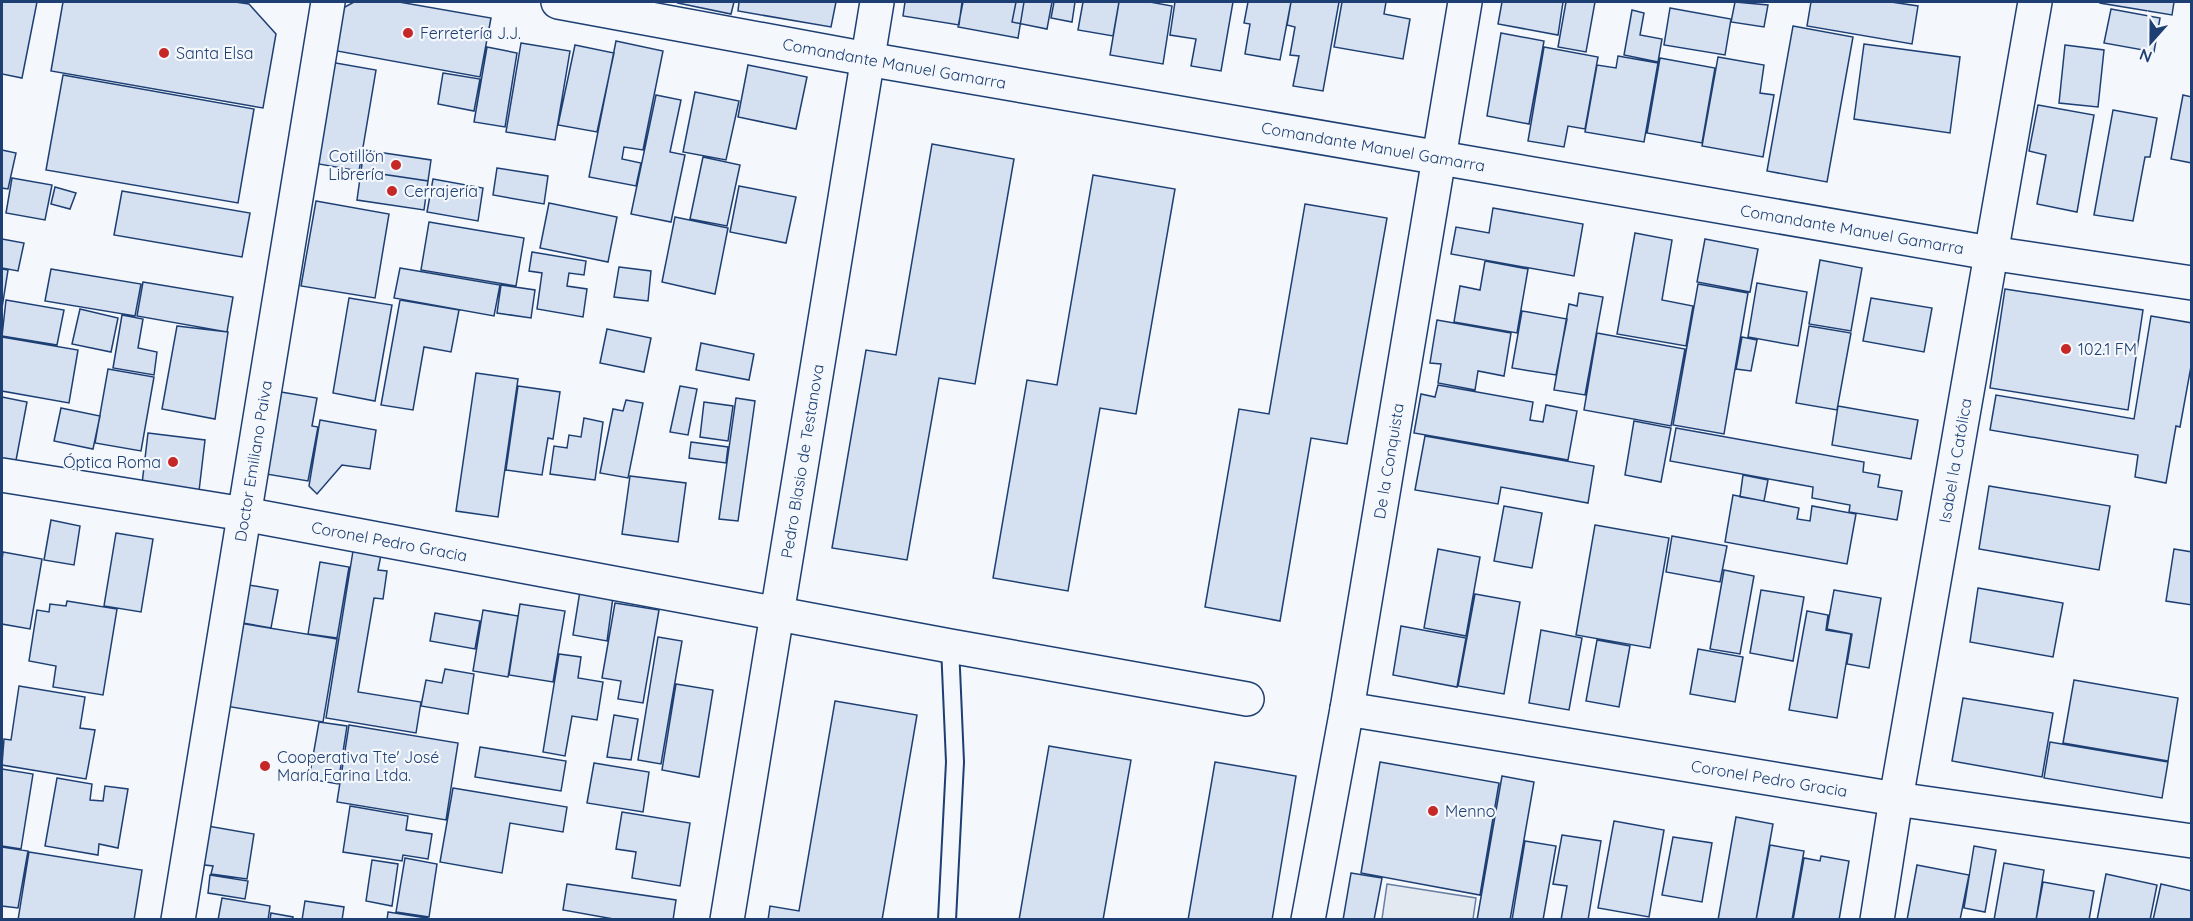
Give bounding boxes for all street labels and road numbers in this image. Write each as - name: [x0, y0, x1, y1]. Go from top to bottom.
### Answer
- street label: Comandante Manuel Gamarra: [781, 34, 1008, 93]
- street label: Comandante Manuel Gamarra: [1260, 117, 1487, 176]
- street label: Comandante Manuel Gamarra: [1739, 200, 1966, 258]
- street label: Pedro Blasio de Testanova: [776, 363, 828, 560]
- street label: Doctor Emiliano Paiva: [230, 379, 276, 543]
- street label: Isabel la Católica: [1934, 397, 1976, 525]
- street label: De la Conquista: [1369, 402, 1408, 520]
- street label: Coronel Pedro Gracia: [310, 517, 469, 566]
- street label: Coronel Pedro Gracia: [1690, 756, 1849, 801]

